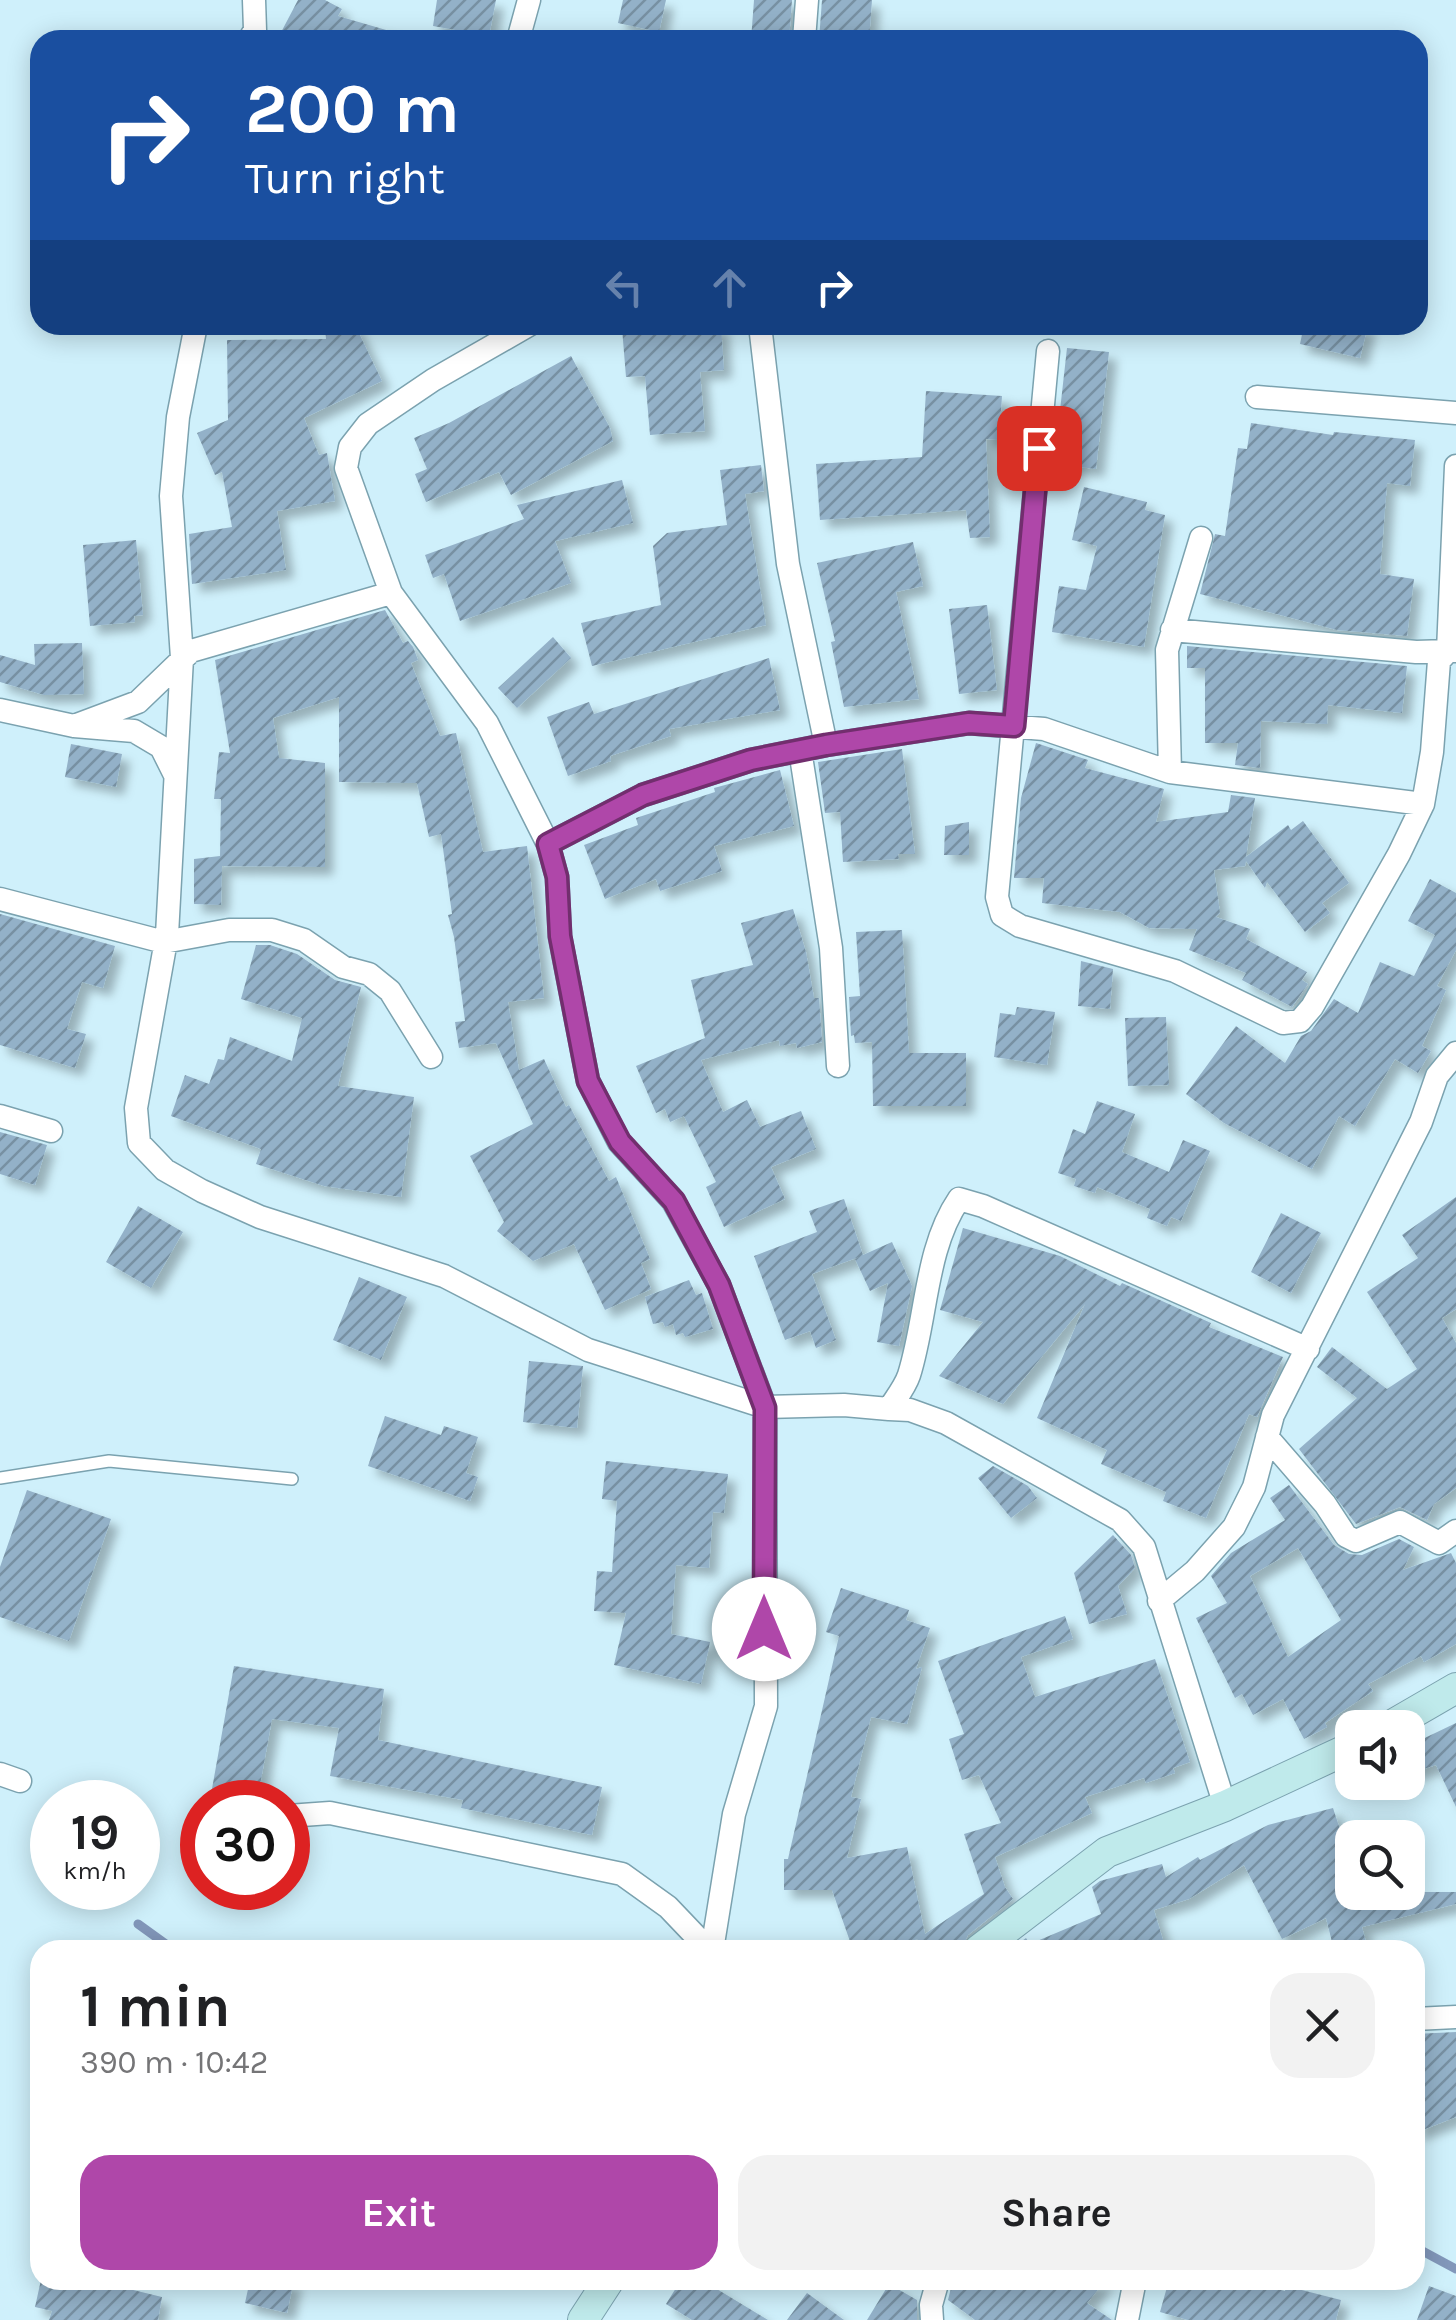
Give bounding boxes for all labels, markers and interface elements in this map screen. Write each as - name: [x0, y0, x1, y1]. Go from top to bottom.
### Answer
- text: 200 m: [245, 68, 460, 150]
- icon: right: [80, 70, 210, 200]
- text: Turn right: [245, 152, 445, 204]
- icon: left: [597, 260, 652, 315]
- icon: ahead: [702, 260, 757, 315]
- icon: right: [807, 260, 862, 315]
- pin: [997, 406, 1082, 491]
- icon: arrive: [1012, 421, 1067, 476]
- position arrow: [712, 1577, 816, 1681]
- map controls: [1335, 1710, 1425, 1910]
- button: sound: [1335, 1710, 1425, 1800]
- speed limit sign: 30: [180, 1780, 310, 1910]
- text: 19: [71, 1803, 119, 1862]
- button: search: [1335, 1820, 1425, 1910]
- text: km/h: [63, 1856, 127, 1885]
- text: 1 min: [80, 1971, 231, 2041]
- button: close: [1270, 1973, 1375, 2078]
- text: 390 m · 10:42: [80, 2044, 268, 2081]
- button: Exit: [80, 2155, 718, 2270]
- button: Share: [738, 2155, 1375, 2270]

